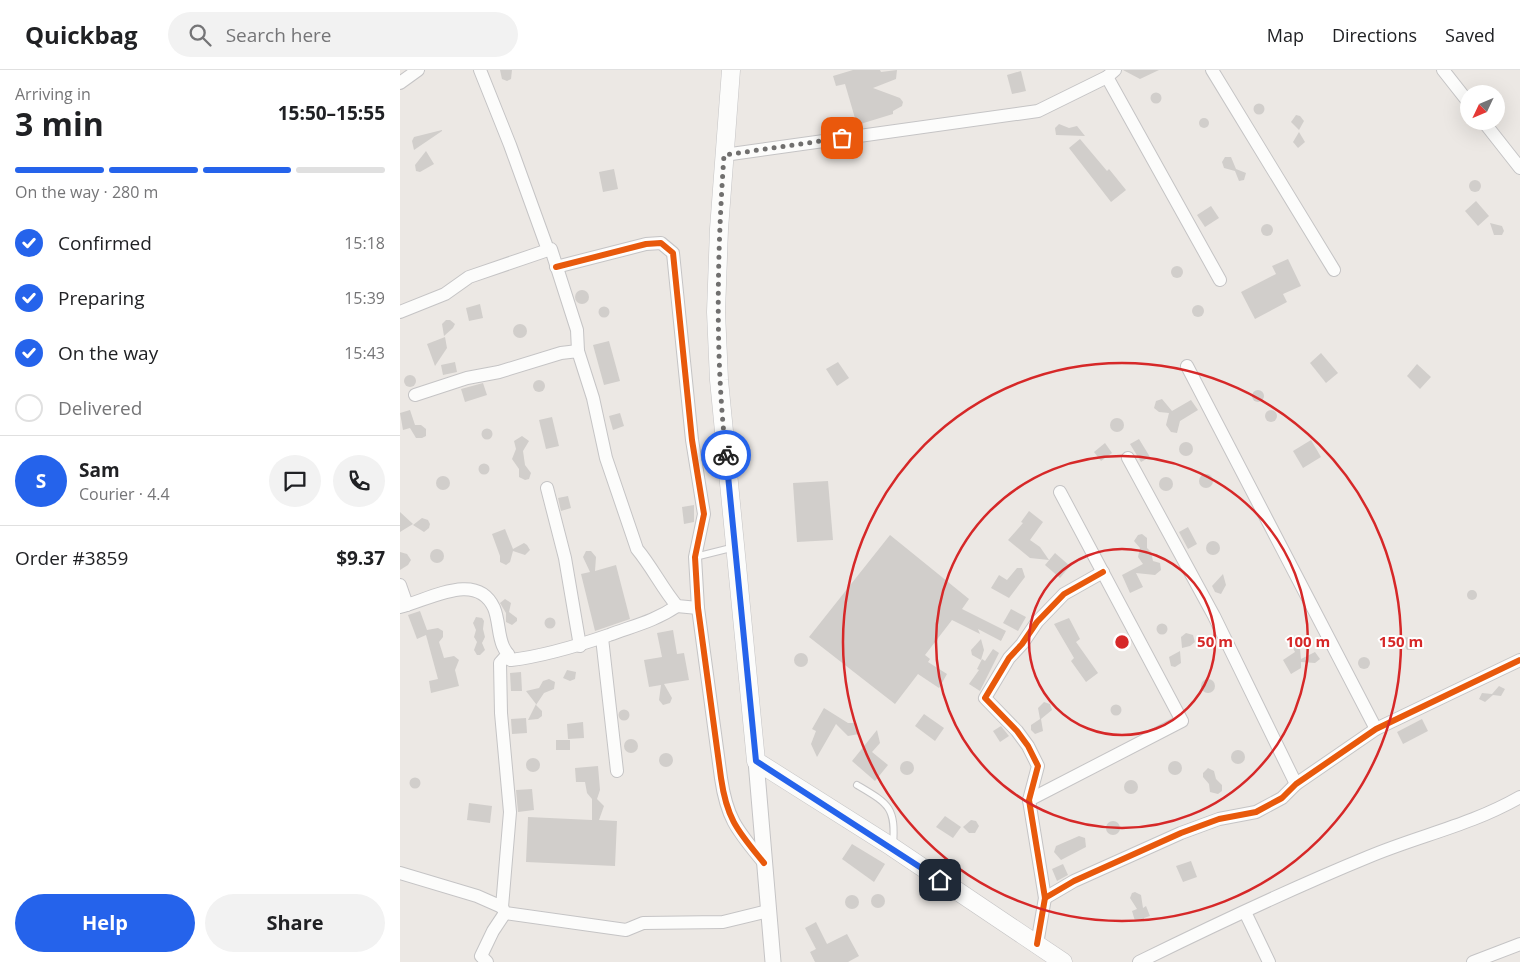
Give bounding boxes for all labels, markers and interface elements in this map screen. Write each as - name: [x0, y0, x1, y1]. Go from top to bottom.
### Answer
- search box: [168, 12, 518, 57]
- text: Quickbag: [25, 18, 138, 51]
- icon: search: [186, 21, 214, 49]
- text: Search here: [226, 22, 332, 48]
- text: Map: [1267, 23, 1304, 47]
- text: Directions: [1332, 23, 1417, 47]
- text: Saved: [1445, 23, 1495, 47]
- text: Arriving in: [15, 83, 91, 105]
- north arrow: [1460, 85, 1505, 130]
- map controls: [1460, 85, 1505, 130]
- text: 15:50–15:55: [278, 100, 385, 126]
- text: 3 min: [15, 102, 104, 145]
- pin: [821, 117, 863, 159]
- icon: bag: [828, 124, 856, 152]
- text: On the way · 280 m: [15, 181, 158, 203]
- icon: check: [15, 229, 43, 257]
- text: Confirmed: [58, 230, 152, 256]
- text: 15:18: [344, 232, 385, 254]
- icon: check: [15, 284, 43, 312]
- text: Preparing: [58, 285, 145, 311]
- text: 15:39: [344, 287, 385, 309]
- icon: check: [15, 339, 43, 367]
- text: On the way: [58, 340, 158, 366]
- text: 15:43: [344, 342, 385, 364]
- text: Delivered: [58, 395, 142, 421]
- courier: [701, 430, 751, 480]
- icon: bike: [712, 441, 740, 469]
- button: chat: [269, 455, 321, 507]
- button: phone: [333, 455, 385, 507]
- text: Sam: [79, 457, 120, 483]
- text: S: [36, 468, 46, 494]
- text: Courier · 4.4: [79, 483, 170, 505]
- text: Order #3859: [15, 545, 128, 571]
- text: $9.37: [336, 545, 385, 571]
- text: 50 m: [1197, 631, 1233, 651]
- text: 100 m: [1286, 631, 1330, 651]
- text: 150 m: [1379, 631, 1423, 651]
- centre of rings: [1113, 633, 1131, 651]
- pin: [919, 859, 961, 901]
- icon: home: [926, 866, 954, 894]
- button: Help: [15, 894, 195, 952]
- button: Share: [205, 894, 385, 952]

